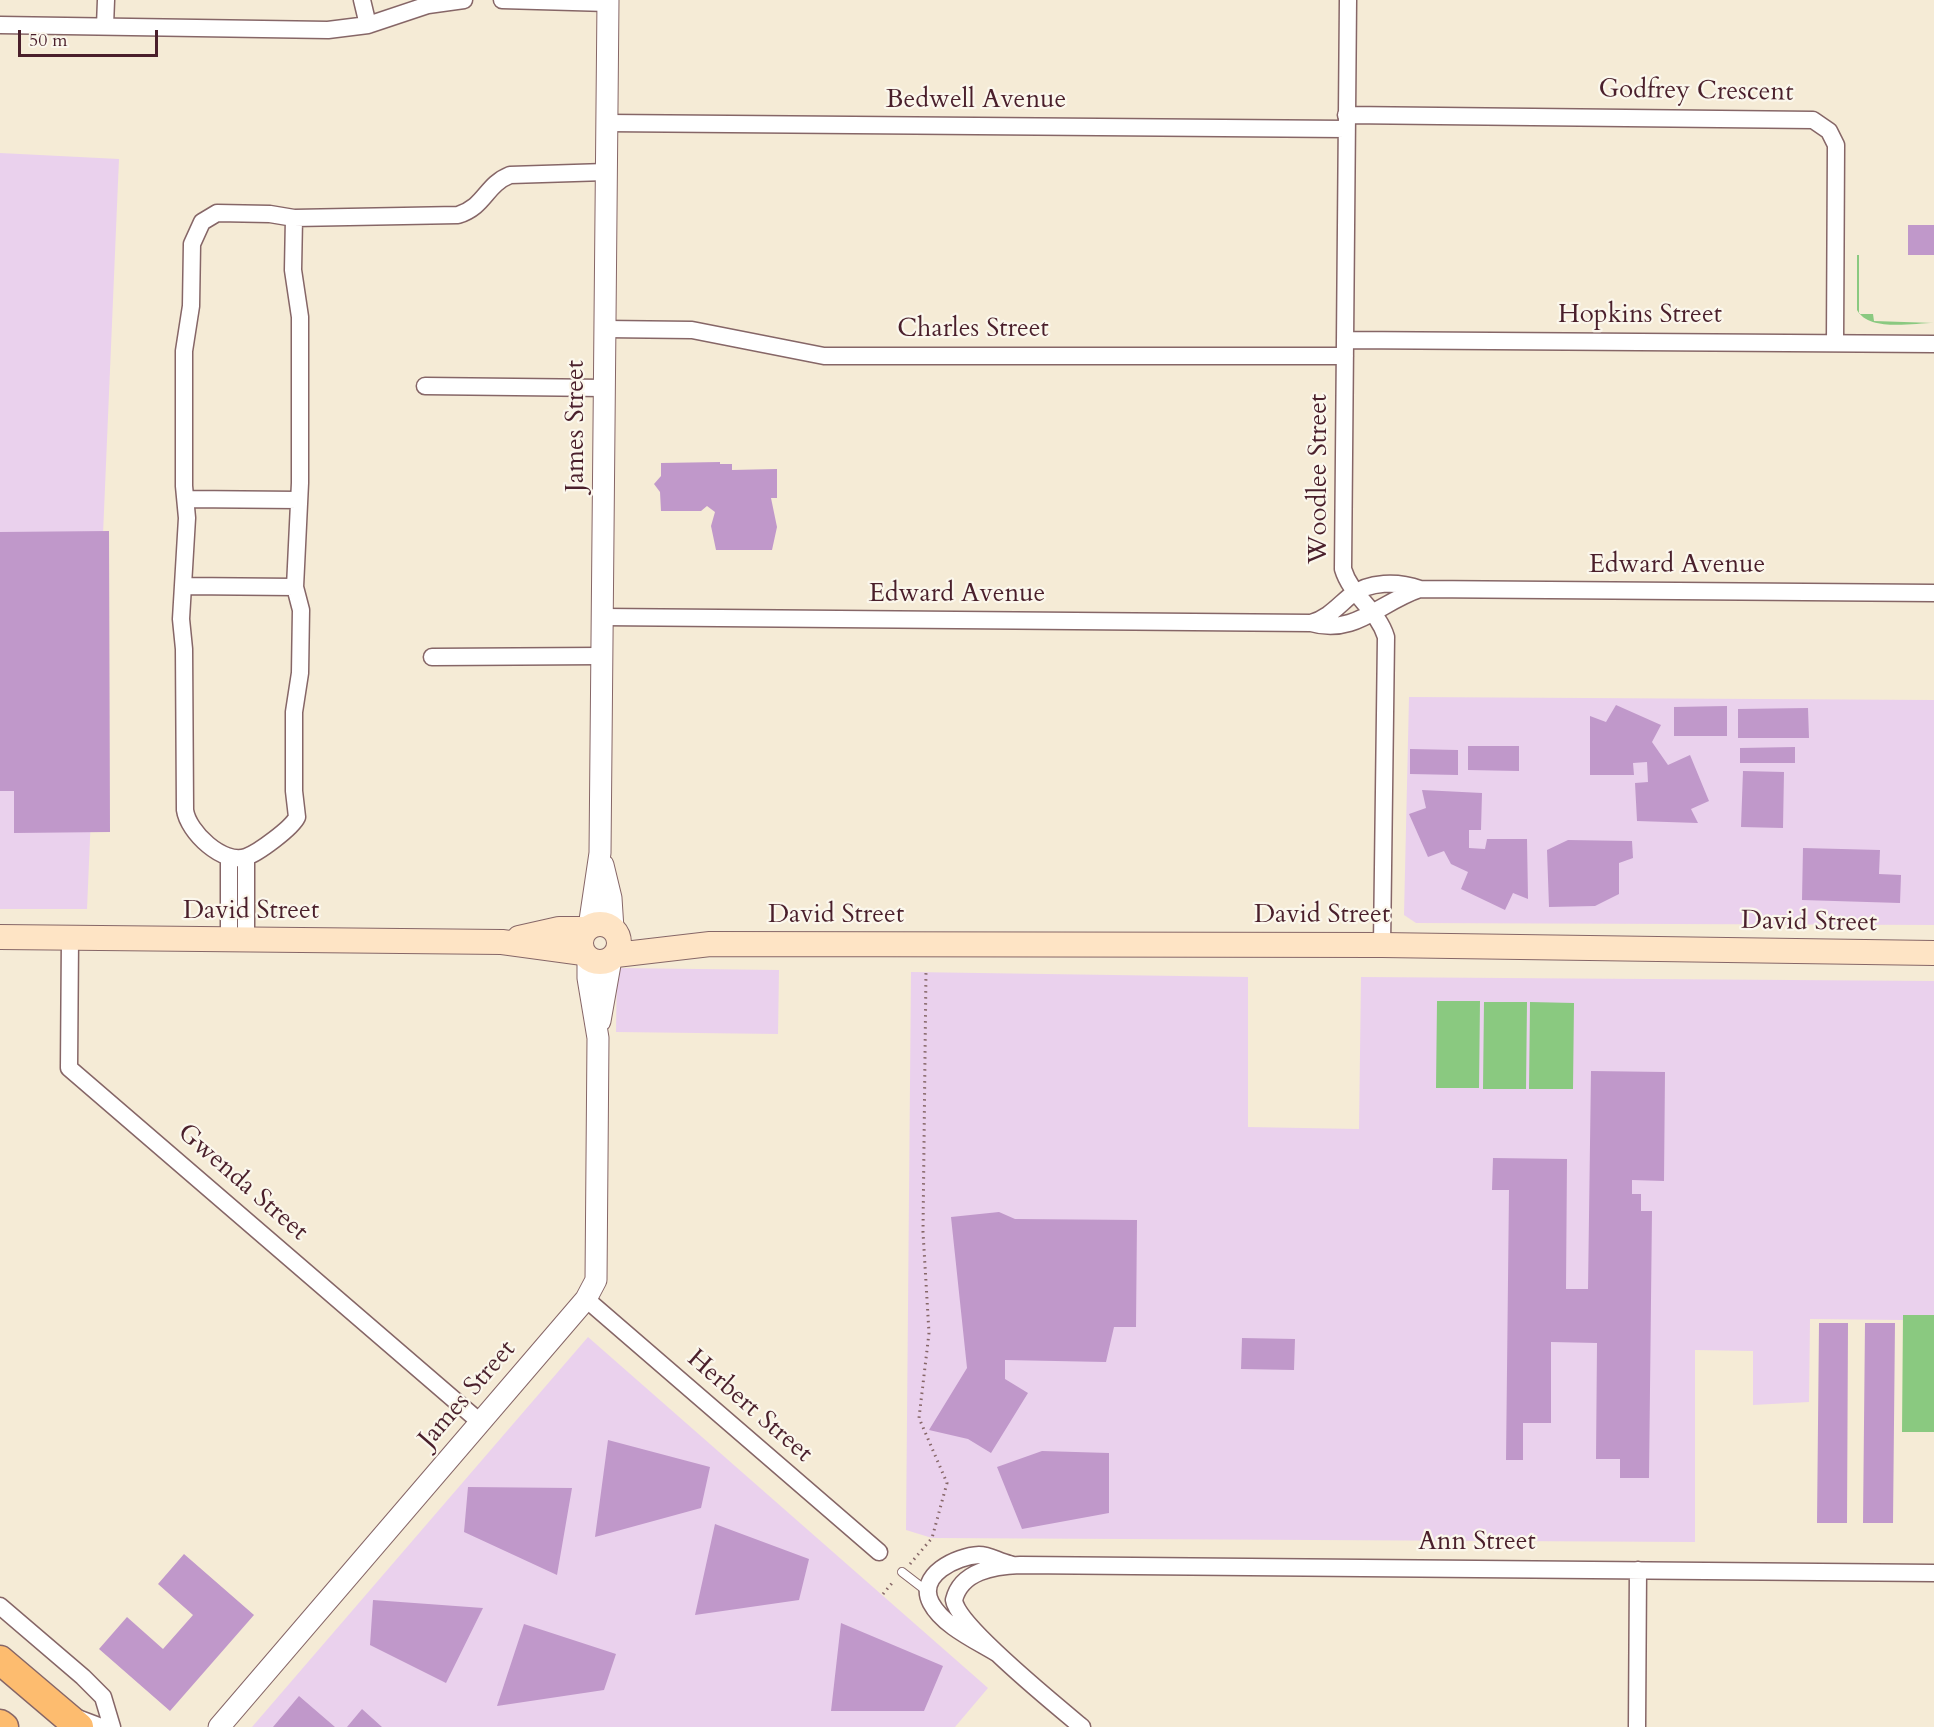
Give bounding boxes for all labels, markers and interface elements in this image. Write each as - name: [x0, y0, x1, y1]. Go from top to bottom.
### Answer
- scale bar: [21, 18, 160, 56]
- text: 50 m: [29, 28, 68, 53]
- street label: Godfrey Crescent: [1598, 75, 1794, 109]
- street label: Bedwell Avenue: [886, 85, 1066, 117]
- street label: Hopkins Street: [1558, 300, 1722, 332]
- street label: Charles Street: [897, 314, 1049, 346]
- street label: James Street: [561, 360, 593, 492]
- street label: Woodlee Street: [1304, 394, 1336, 564]
- street label: Edward Avenue: [1589, 550, 1765, 582]
- street label: Edward Avenue: [869, 579, 1045, 611]
- street label: David Street: [183, 896, 319, 928]
- street label: David Street: [768, 900, 904, 932]
- street label: David Street: [1254, 900, 1390, 932]
- street label: David Street: [1741, 906, 1877, 940]
- street label: Gwenda Street: [170, 1118, 314, 1248]
- street label: James Street: [413, 1335, 523, 1455]
- street label: Herbert Street: [680, 1344, 818, 1470]
- street label: Ann Street: [1418, 1527, 1536, 1559]

